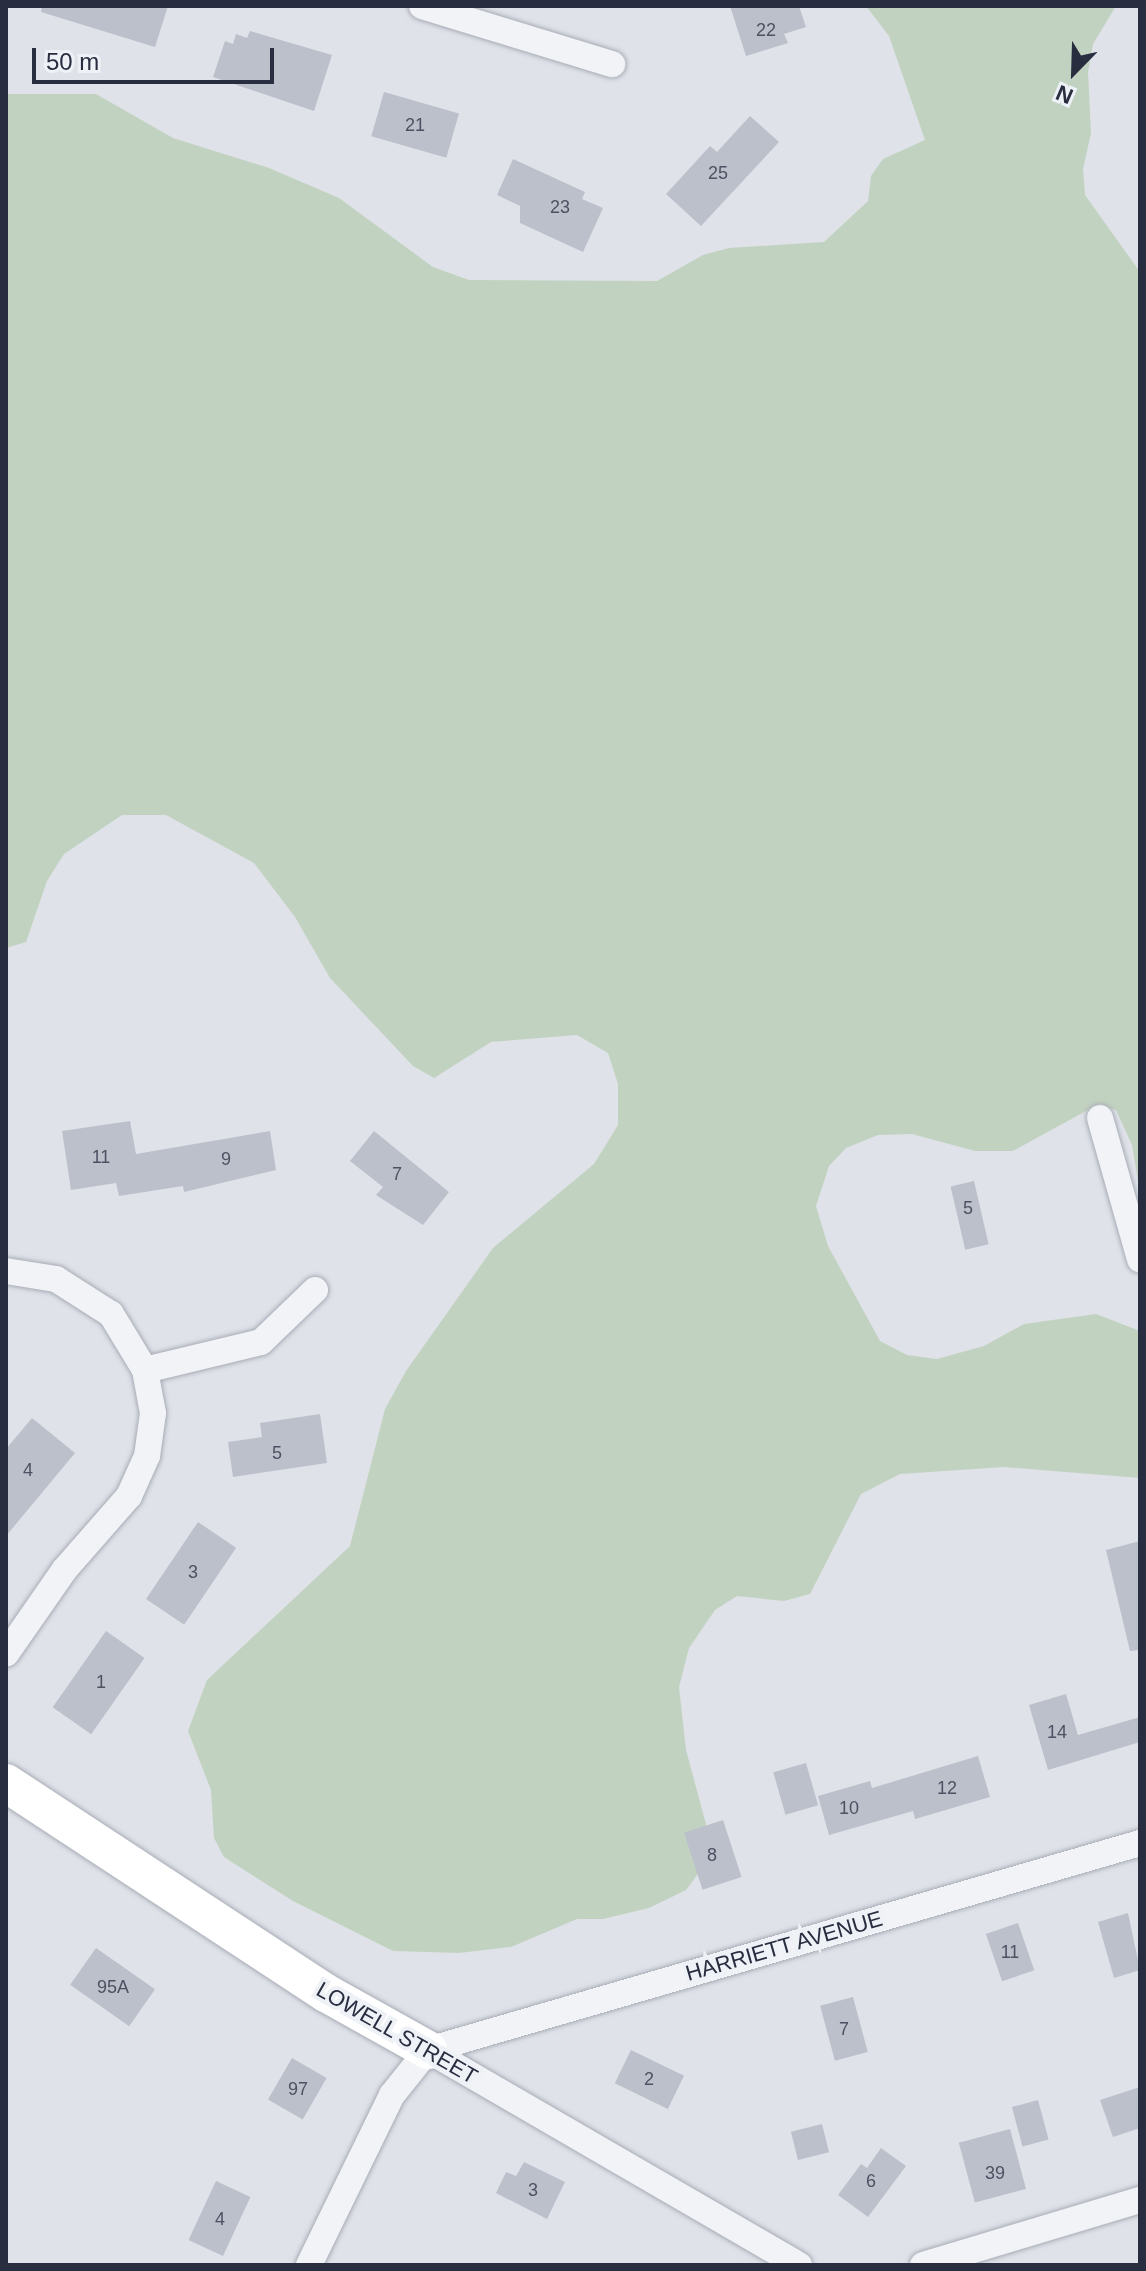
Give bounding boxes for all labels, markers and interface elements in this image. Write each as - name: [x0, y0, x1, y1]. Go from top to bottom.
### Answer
- house number: 22: [756, 19, 776, 41]
- scale bar: [36, 32, 278, 82]
- north arrow: [1034, 32, 1114, 112]
- text: 50 m: [46, 48, 99, 75]
- text: N: [1052, 80, 1077, 109]
- house number: 21: [405, 114, 425, 136]
- house number: 25: [708, 162, 728, 184]
- house number: 23: [550, 196, 570, 218]
- house number: 11: [92, 1146, 110, 1168]
- house number: 9: [221, 1148, 231, 1170]
- house number: 7: [392, 1163, 402, 1185]
- house number: 5: [963, 1197, 973, 1219]
- house number: 5: [272, 1442, 282, 1464]
- house number: 4: [23, 1459, 33, 1481]
- house number: 3: [188, 1561, 198, 1583]
- house number: 1: [96, 1671, 106, 1693]
- house number: 14: [1047, 1721, 1067, 1743]
- house number: 12: [937, 1777, 957, 1799]
- house number: 10: [839, 1797, 859, 1819]
- house number: 8: [707, 1844, 717, 1866]
- street label: HARRIETT AVENUE: [682, 1905, 886, 1987]
- house number: 11: [1001, 1941, 1019, 1963]
- house number: 95A: [97, 1976, 129, 1998]
- street label: LOWELL STREET: [312, 1976, 482, 2090]
- house number: 7: [839, 2018, 849, 2040]
- house number: 2: [644, 2068, 654, 2090]
- house number: 97: [288, 2078, 308, 2100]
- house number: 39: [985, 2162, 1005, 2184]
- house number: 6: [866, 2170, 876, 2192]
- house number: 3: [528, 2179, 538, 2201]
- house number: 4: [215, 2208, 225, 2230]

